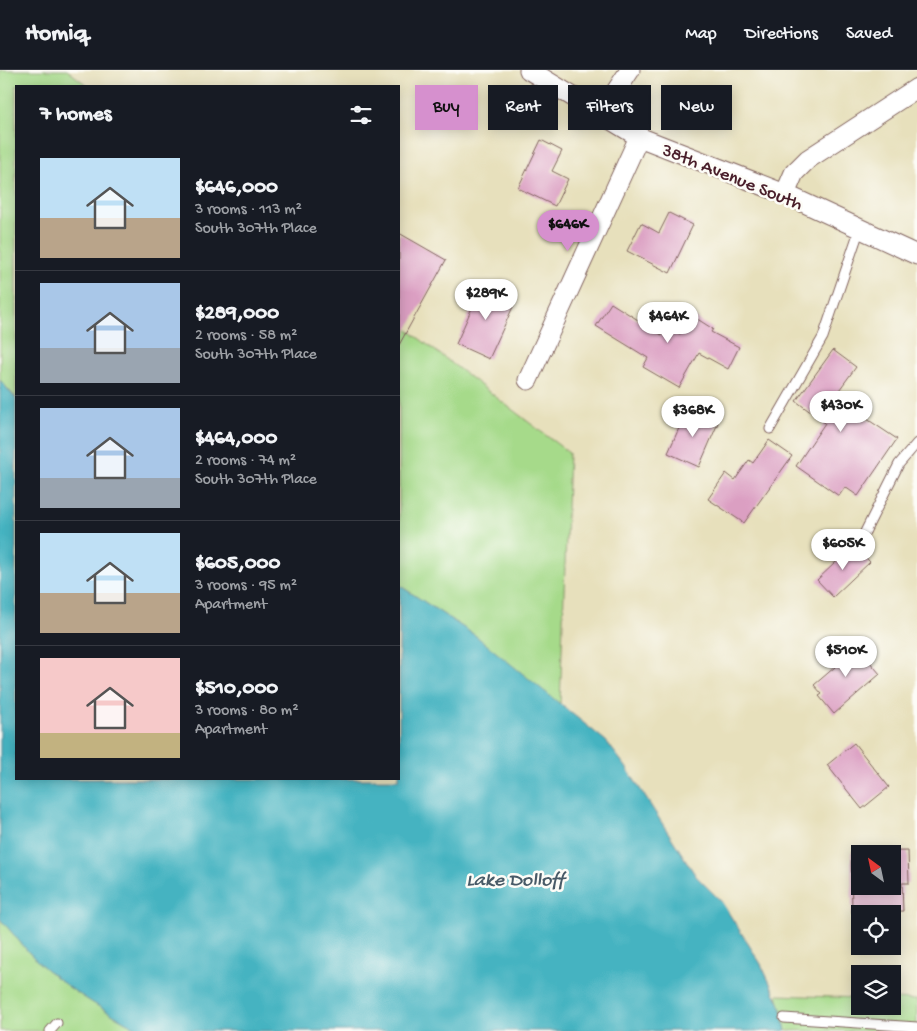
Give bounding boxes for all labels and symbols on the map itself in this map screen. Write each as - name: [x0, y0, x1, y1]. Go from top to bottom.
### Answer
- street label: 38th Avenue South: [657, 139, 805, 217]
- pin: $646K: [533, 210, 603, 252]
- pin: $289K: [451, 278, 521, 321]
- pin: $464K: [633, 302, 703, 344]
- pin: $430K: [806, 390, 876, 433]
- pin: $368K: [658, 396, 728, 438]
- pin: $605K: [808, 528, 878, 571]
- pin: $510K: [811, 636, 881, 678]
- north arrow: [851, 845, 901, 895]
- water label: Lake Dolloff: [466, 870, 568, 893]

